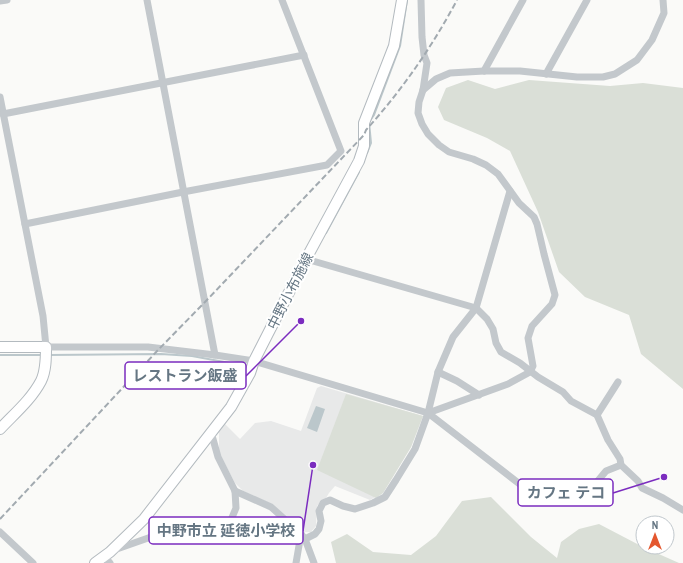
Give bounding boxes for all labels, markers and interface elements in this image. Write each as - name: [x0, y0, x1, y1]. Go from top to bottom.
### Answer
- street label: 中野小布施線: [263, 249, 317, 333]
- callout: レストラン飯盛: [125, 362, 246, 389]
- text: レストラン飯盛: [132, 365, 238, 386]
- callout: カフェ テコ: [518, 479, 613, 506]
- text: カフェ テコ: [527, 482, 605, 503]
- north arrow: [635, 515, 675, 555]
- callout: 中野市立 延徳小学校: [149, 517, 303, 544]
- text: N: [652, 518, 658, 532]
- text: 中野市立 延徳小学校: [157, 520, 295, 541]

